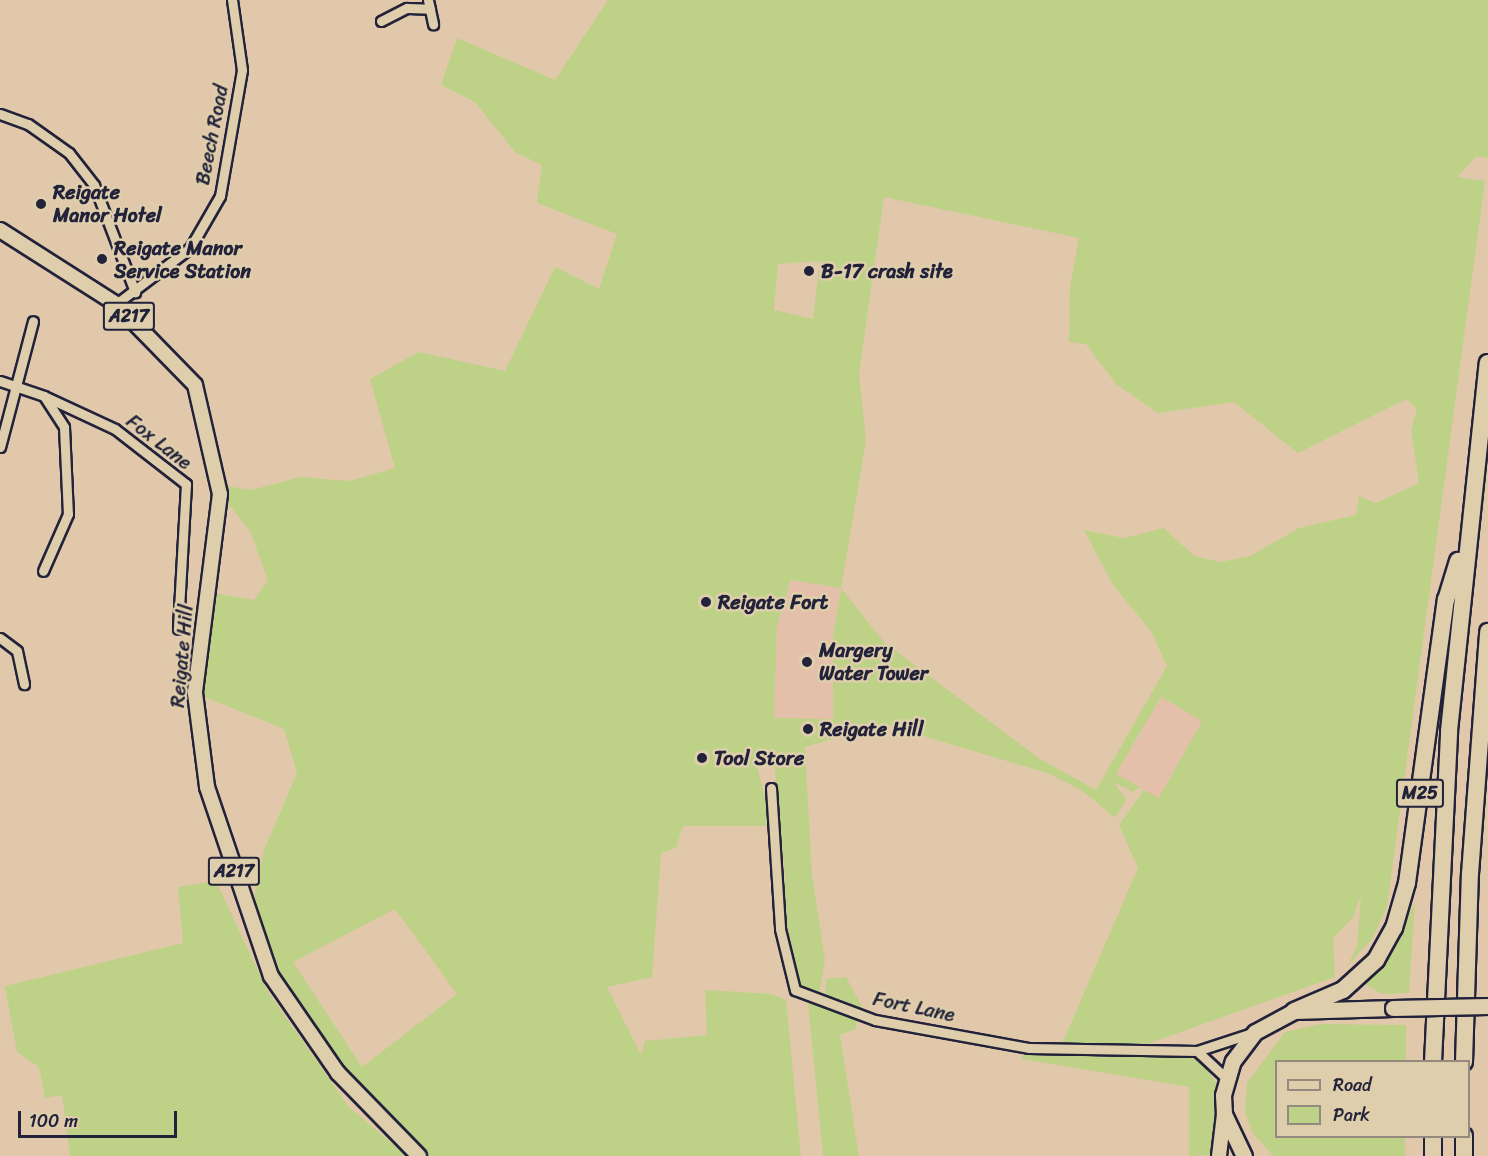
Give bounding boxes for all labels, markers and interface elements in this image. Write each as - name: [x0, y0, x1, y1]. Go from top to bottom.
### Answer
- street label: Beech Road: [191, 83, 233, 187]
- place label: Reigate Manor Hotel: [53, 180, 163, 227]
- marker: Reigate Manor Hotel: [34, 197, 48, 211]
- place label: Reigate Manor Service Station: [114, 236, 251, 283]
- marker: Reigate Manor Service Station: [95, 252, 109, 266]
- place label: B-17 crash site: [821, 259, 954, 283]
- marker: B-17 crash site: [802, 264, 816, 278]
- road number: A217: [102, 301, 156, 331]
- street label: Fox Lane: [121, 409, 197, 475]
- place label: Reigate Fort: [718, 590, 828, 614]
- marker: Reigate Fort: [699, 595, 713, 609]
- street label: Reigate Hill: [166, 603, 198, 709]
- place label: Margery Water Tower: [819, 638, 929, 685]
- marker: Margery Water Tower: [800, 655, 814, 669]
- place label: Reigate Hill: [820, 717, 923, 741]
- marker: Reigate Hill: [801, 722, 815, 736]
- place label: Tool Store: [714, 746, 804, 770]
- marker: Tool Store: [695, 751, 709, 765]
- road number: M25: [1394, 778, 1446, 808]
- road number: A217: [207, 856, 261, 886]
- street label: Fort Lane: [871, 987, 957, 1027]
- legend: [1275, 1060, 1470, 1138]
- text: Road: [1333, 1069, 1372, 1101]
- scale bar: [21, 1099, 180, 1137]
- text: Park: [1333, 1099, 1370, 1131]
- text: 100 m: [29, 1105, 78, 1137]

